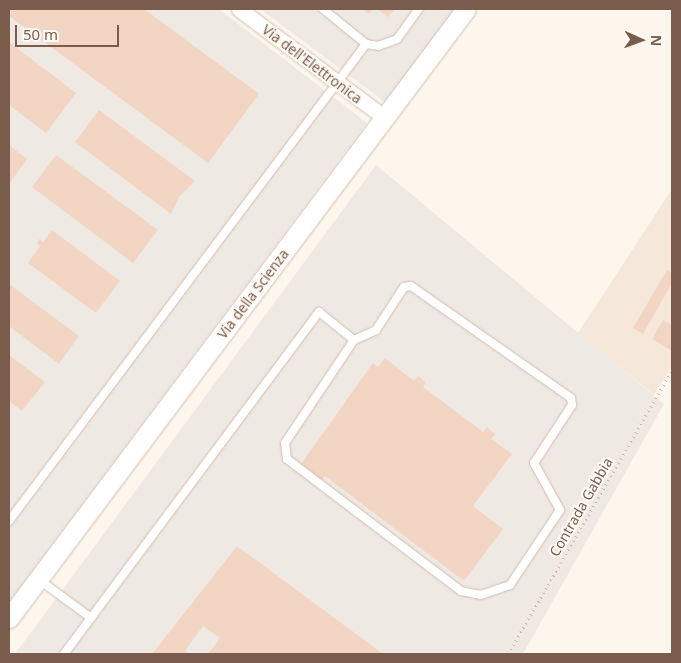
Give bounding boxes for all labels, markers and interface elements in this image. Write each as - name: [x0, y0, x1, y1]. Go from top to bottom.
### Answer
- scale bar: [18, 15, 121, 47]
- north arrow: [616, 15, 666, 65]
- street label: Via dell'Elettronica: [259, 21, 365, 107]
- text: 50 m: [23, 24, 58, 44]
- text: N: [647, 35, 666, 47]
- street label: Via della Scienza: [214, 246, 292, 342]
- street label: Contrada Gabbia: [546, 455, 616, 559]

